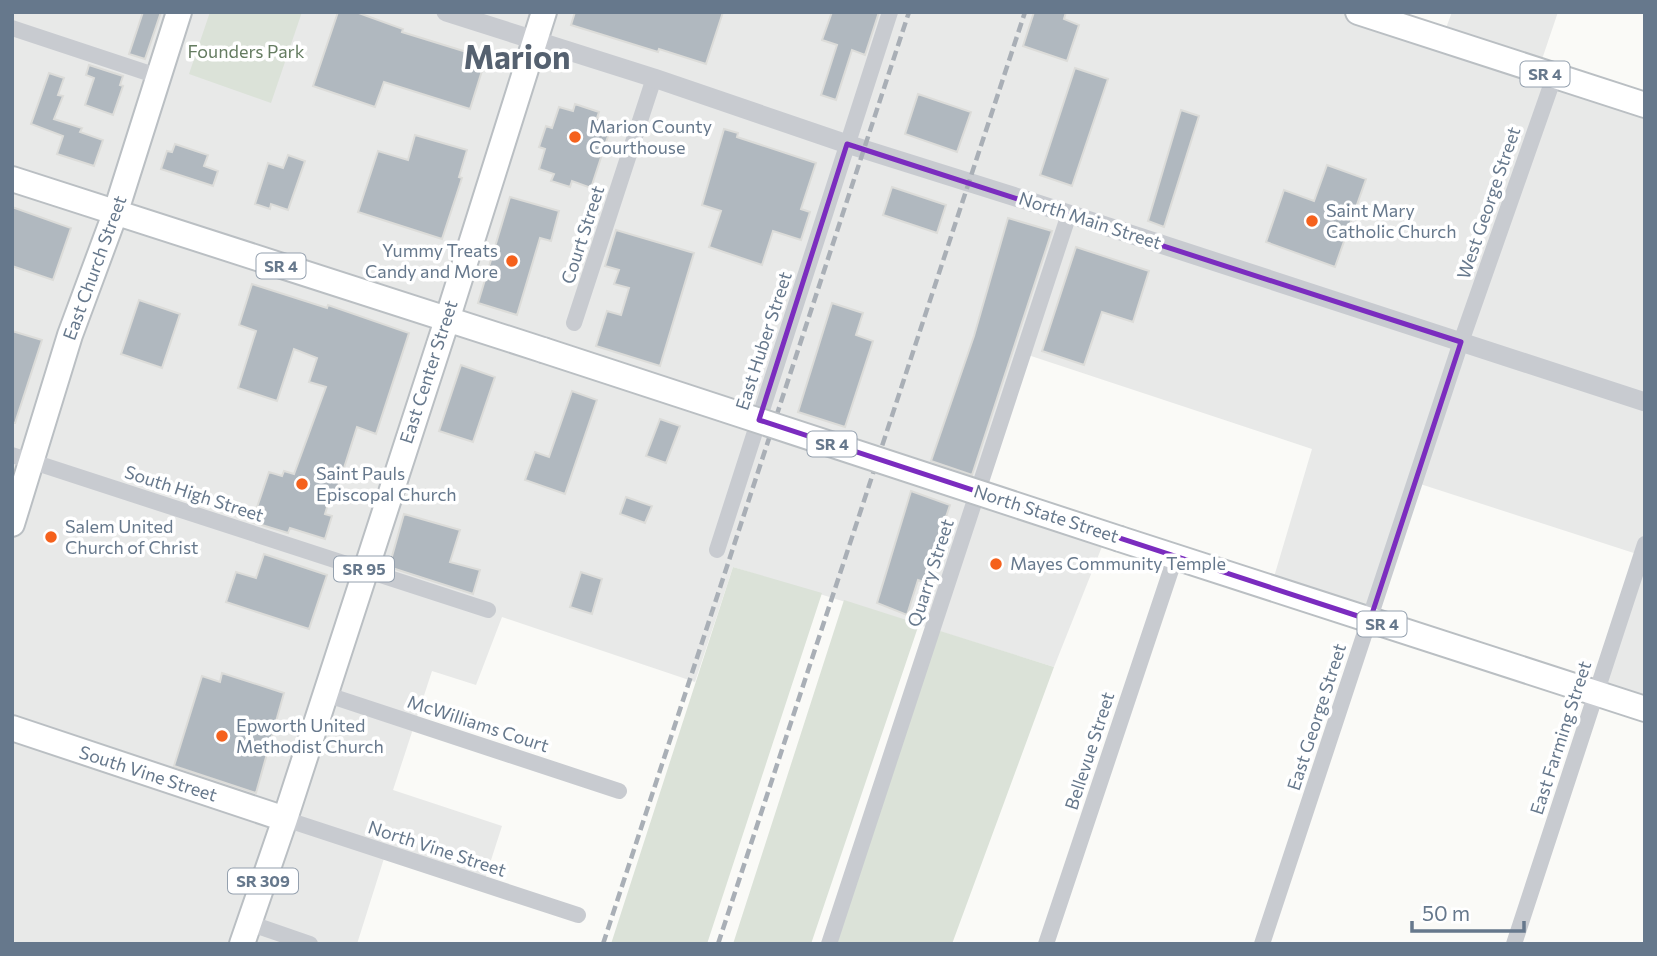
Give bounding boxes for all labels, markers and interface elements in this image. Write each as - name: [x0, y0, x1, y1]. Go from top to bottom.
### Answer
- district label: Marion: [463, 36, 571, 76]
- park label: Founders Park: [187, 40, 305, 62]
- road number: SR 4: [1520, 61, 1570, 86]
- place label: Marion County Courthouse: [589, 115, 712, 158]
- street label: West George Street: [1452, 124, 1524, 282]
- marker: Marion County Courthouse: [567, 129, 583, 145]
- street label: Court Street: [556, 183, 608, 287]
- street label: North Main Street: [1016, 187, 1164, 253]
- street label: East Church Street: [58, 192, 130, 343]
- place label: Saint Mary Catholic Church: [1326, 199, 1457, 242]
- marker: Saint Mary Catholic Church: [1304, 213, 1320, 229]
- place label: Yummy Treats Candy and More: [365, 239, 498, 282]
- marker: Yummy Treats Candy and More: [504, 253, 520, 269]
- road number: SR 4: [256, 254, 306, 278]
- street label: East Huber Street: [730, 269, 796, 413]
- street label: East Center Street: [394, 297, 462, 446]
- road number: SR 4: [808, 432, 856, 457]
- street label: South High Street: [122, 460, 267, 526]
- place label: Saint Pauls Episcopal Church: [316, 462, 457, 505]
- marker: Saint Pauls Episcopal Church: [294, 476, 310, 492]
- street label: North State Street: [971, 479, 1121, 547]
- place label: Salem United Church of Christ: [65, 515, 198, 558]
- street label: Quarry Street: [902, 516, 958, 629]
- marker: Salem United Church of Christ: [43, 529, 59, 545]
- place label: Mayes Community Temple: [1010, 552, 1226, 574]
- road number: SR 95: [334, 556, 394, 582]
- marker: Mayes Community Temple: [988, 556, 1004, 572]
- road number: SR 4: [1358, 611, 1406, 636]
- street label: East George Street: [1282, 640, 1350, 793]
- street label: East Farming Street: [1525, 658, 1595, 817]
- street label: Bellevue Street: [1060, 689, 1118, 812]
- street label: McWilliams Court: [405, 690, 552, 756]
- place label: Epworth United Methodist Church: [236, 714, 384, 757]
- marker: Epworth United Methodist Church: [214, 728, 230, 744]
- street label: South Vine Street: [77, 740, 220, 806]
- street label: North Vine Street: [366, 815, 509, 881]
- road number: SR 309: [228, 868, 298, 894]
- scale bar: [1412, 890, 1524, 934]
- text: 50 m: [1422, 900, 1470, 925]

